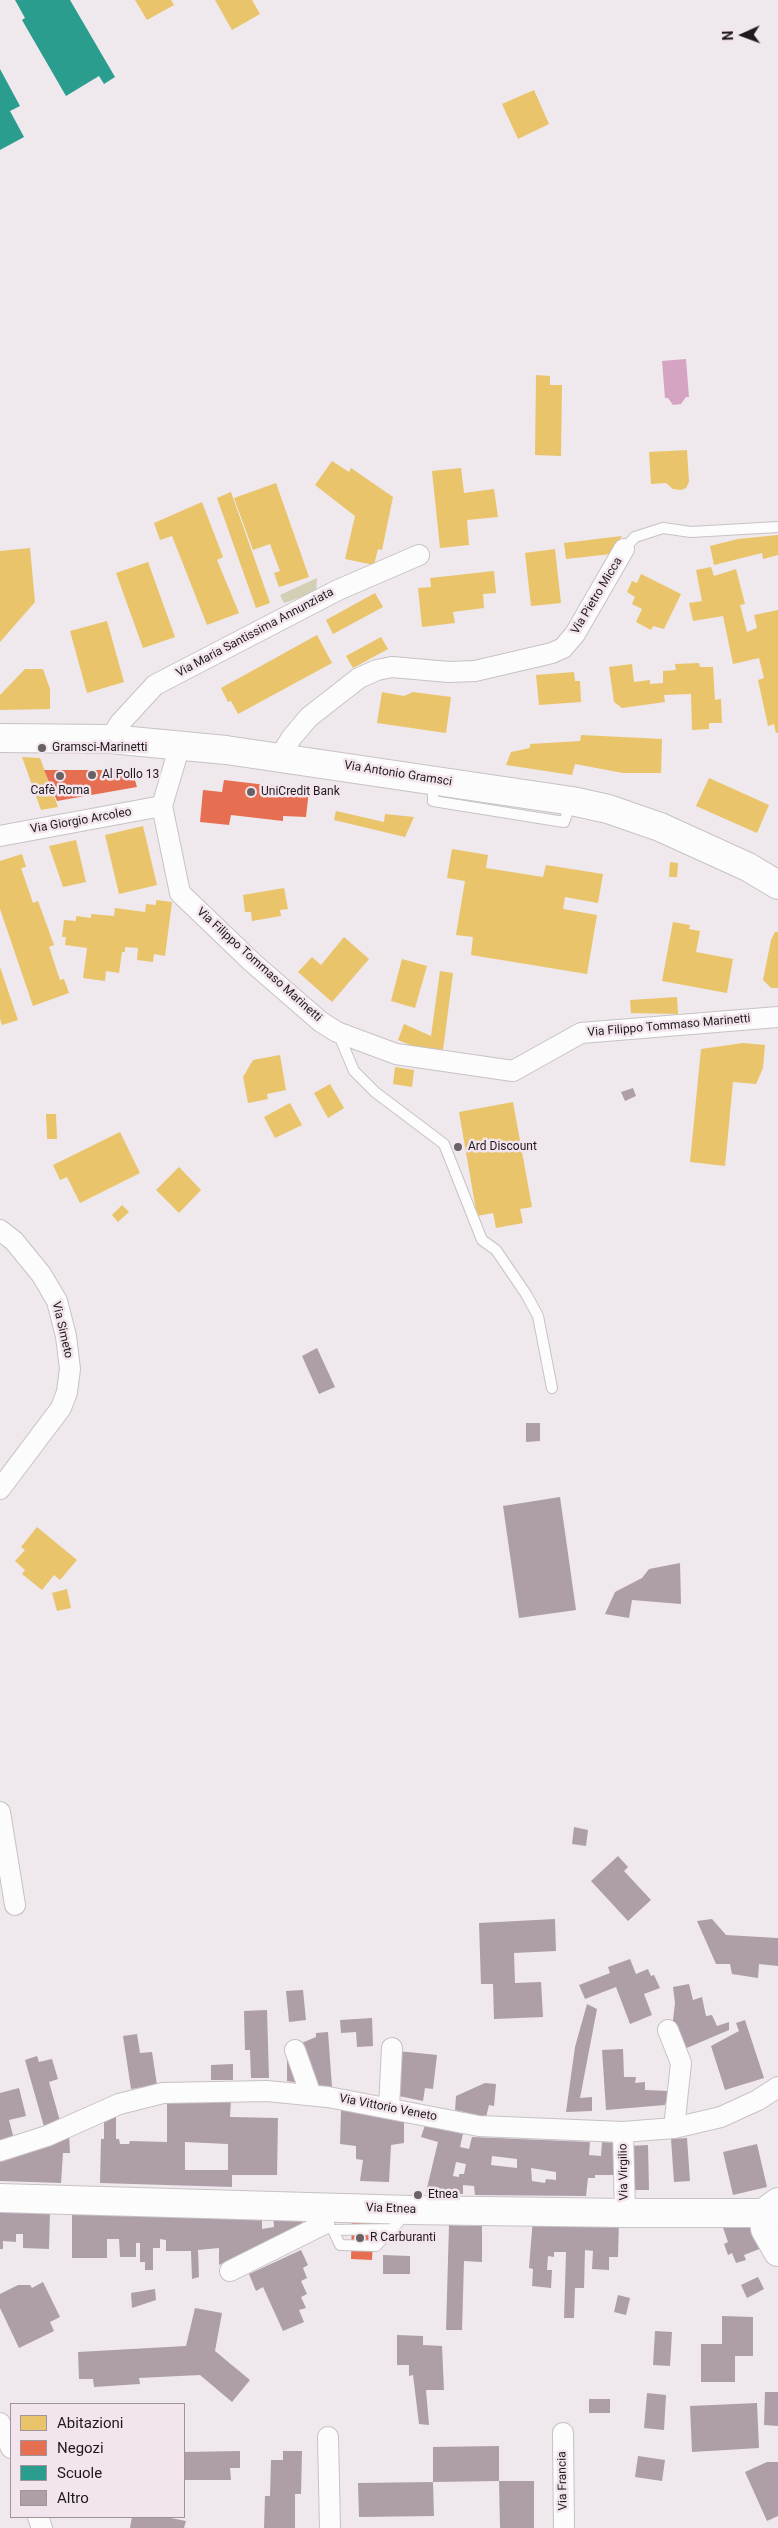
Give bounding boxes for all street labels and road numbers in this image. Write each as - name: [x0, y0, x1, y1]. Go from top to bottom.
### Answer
- street label: Via Pietro Micca: [568, 555, 626, 637]
- street label: Via Maria Santissima Annunziata: [174, 585, 336, 681]
- street label: Via Antonio Gramsci: [343, 758, 453, 790]
- street label: Via Giorgio Arcoleo: [29, 805, 133, 837]
- street label: Via Filippo Tommaso Marinetti: [193, 905, 325, 1025]
- street label: Via Filippo Tommaso Marinetti: [587, 1012, 751, 1040]
- street label: Via Simeto: [49, 1300, 75, 1360]
- street label: Via Vittorio Veneto: [338, 2091, 438, 2125]
- street label: Via Virgilio: [616, 2143, 632, 2201]
- street label: Via Etnea: [366, 2201, 416, 2217]
- street label: Via Francia: [555, 2451, 571, 2511]

